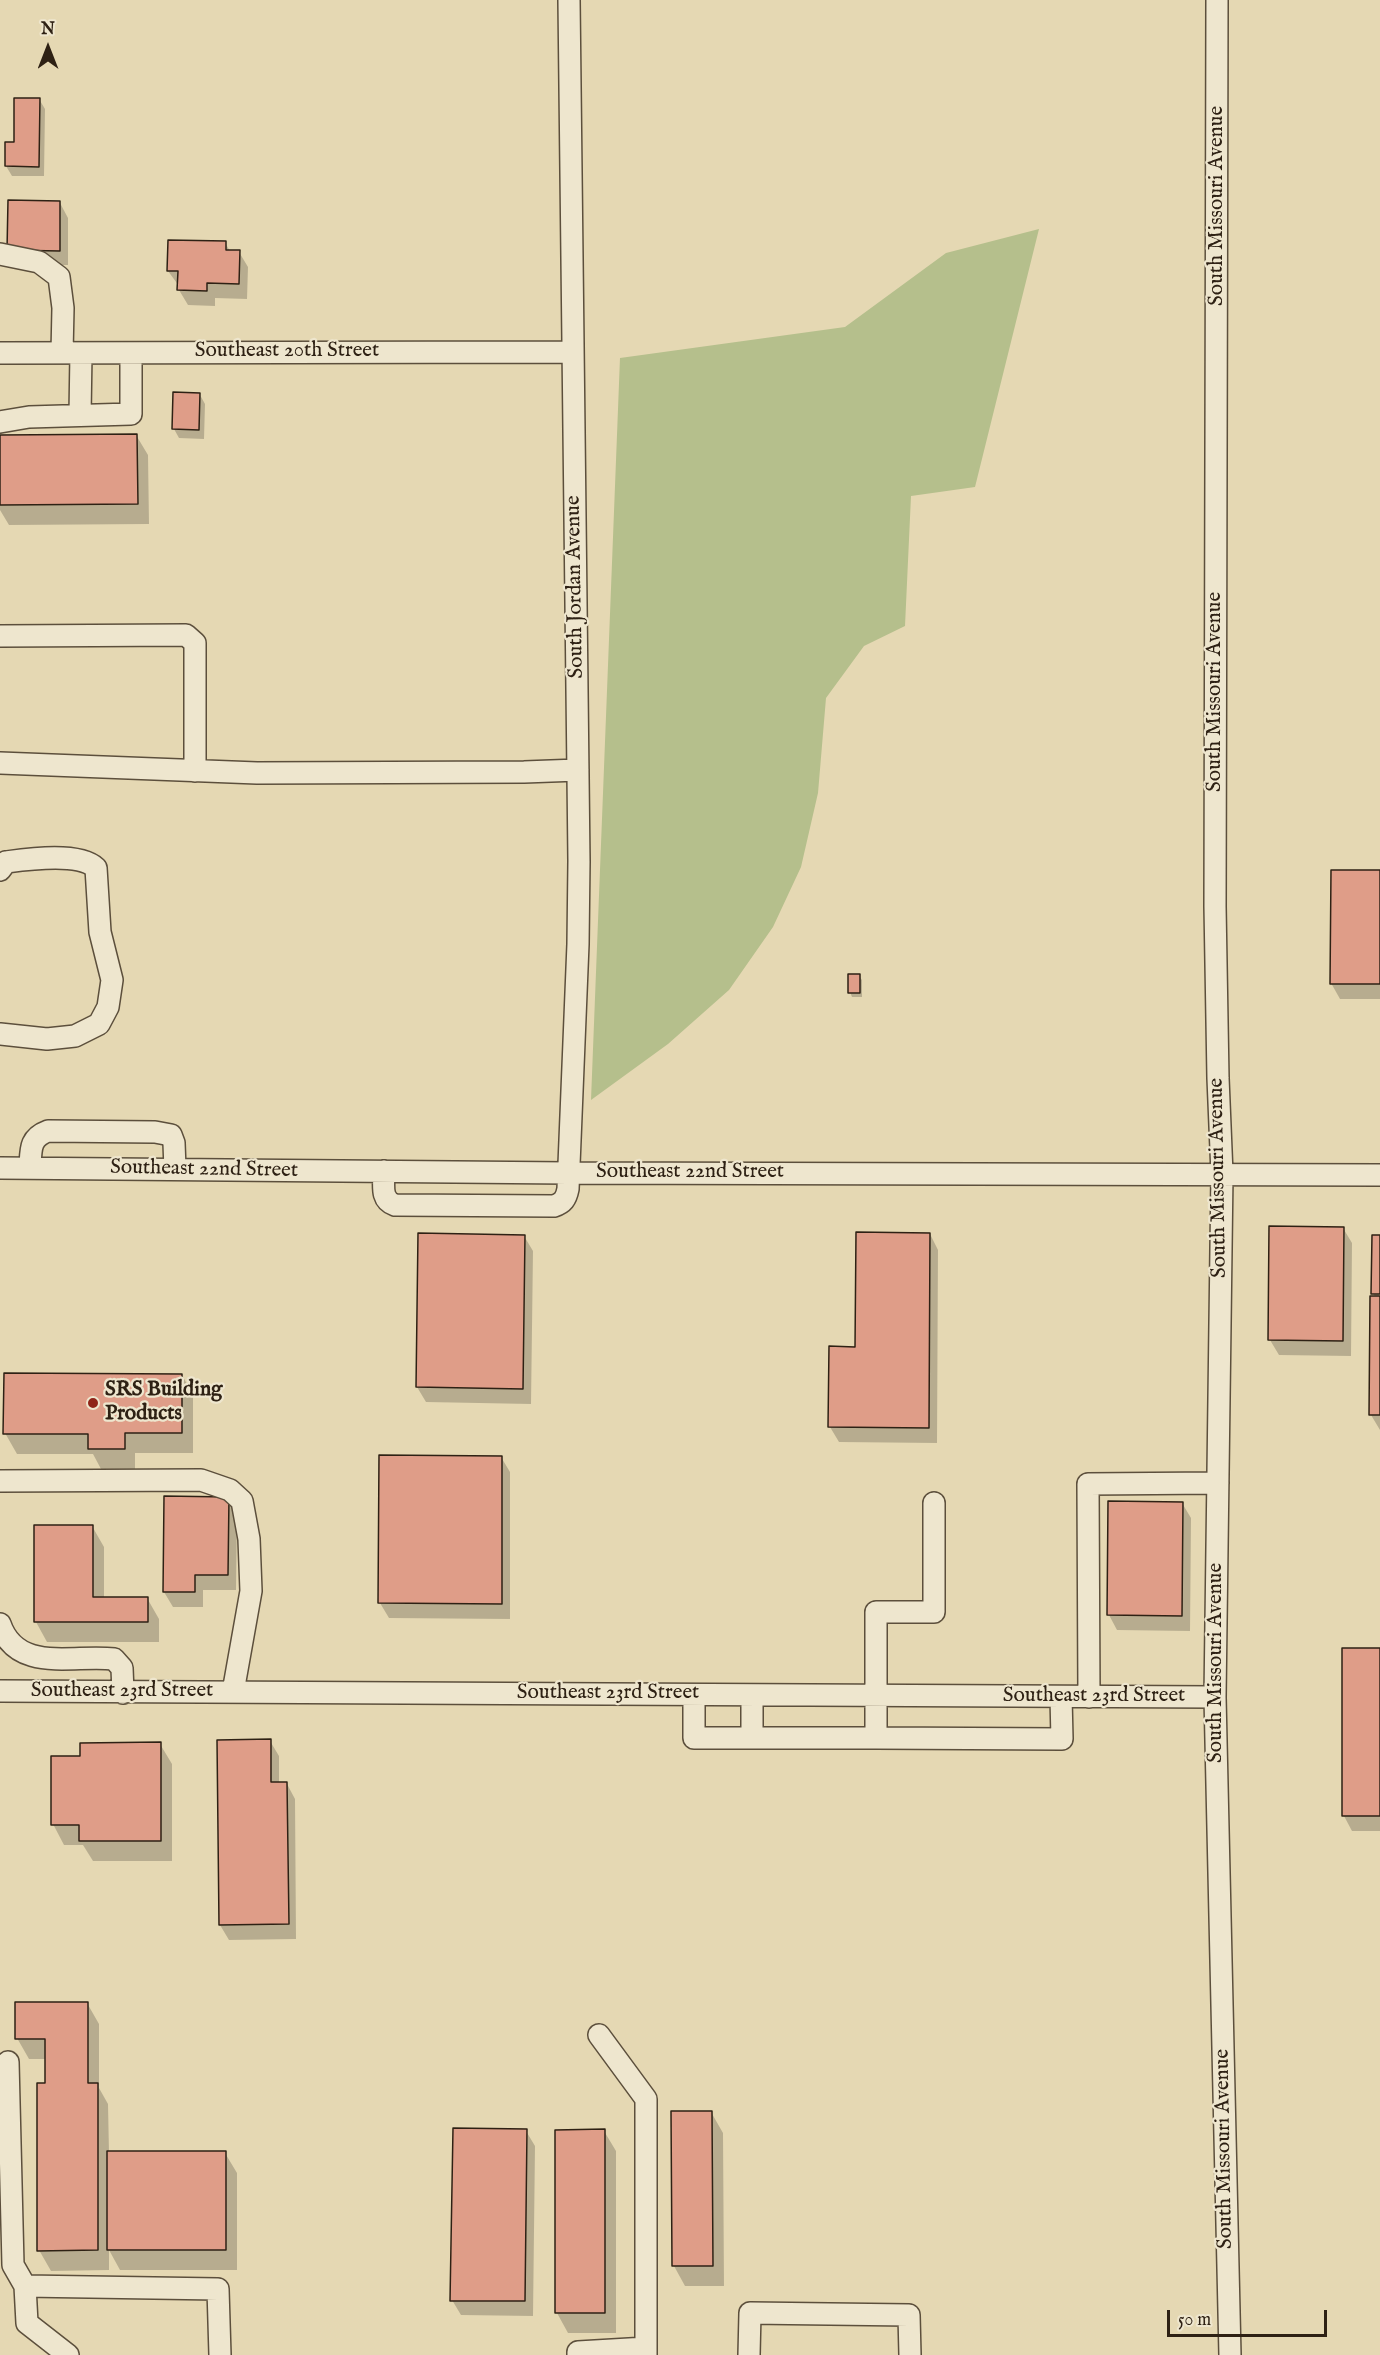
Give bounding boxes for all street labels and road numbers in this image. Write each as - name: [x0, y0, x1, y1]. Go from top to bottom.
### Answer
- street label: South Missouri Avenue: [1205, 106, 1231, 306]
- street label: Southeast 20th Street: [195, 339, 379, 365]
- street label: South Jordan Avenue: [562, 495, 590, 679]
- street label: South Missouri Avenue: [1203, 592, 1229, 792]
- street label: South Missouri Avenue: [1205, 1078, 1233, 1278]
- street label: Southeast 22nd Street: [110, 1156, 298, 1184]
- street label: Southeast 22nd Street: [596, 1160, 784, 1186]
- street label: South Missouri Avenue: [1204, 1563, 1230, 1763]
- street label: Southeast 23rd Street: [31, 1679, 213, 1705]
- street label: Southeast 23rd Street: [517, 1681, 699, 1707]
- street label: Southeast 23rd Street: [1003, 1684, 1185, 1710]
- street label: South Missouri Avenue: [1211, 2049, 1239, 2249]

